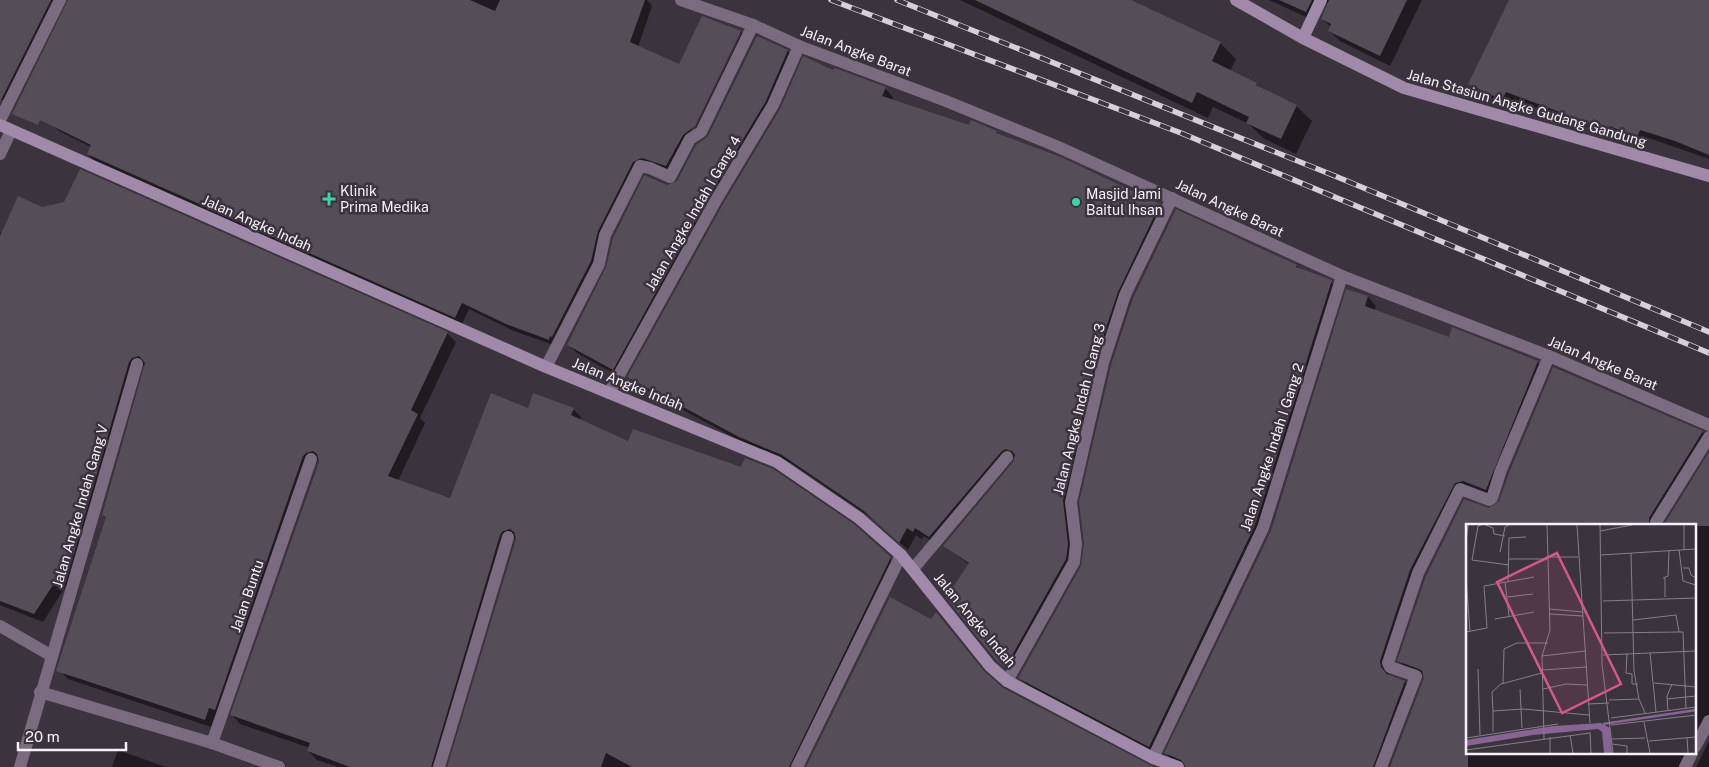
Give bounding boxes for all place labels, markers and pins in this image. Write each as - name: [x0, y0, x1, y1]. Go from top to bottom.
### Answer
- place label: Klinik Prima Medika: [340, 183, 429, 215]
- place label: Masjid Jami Baitul Ihsan: [1086, 186, 1163, 218]
- marker: Klinik Prima Medika: [322, 192, 336, 206]
- marker: Masjid Jami Baitul Ihsan: [1070, 196, 1082, 208]

